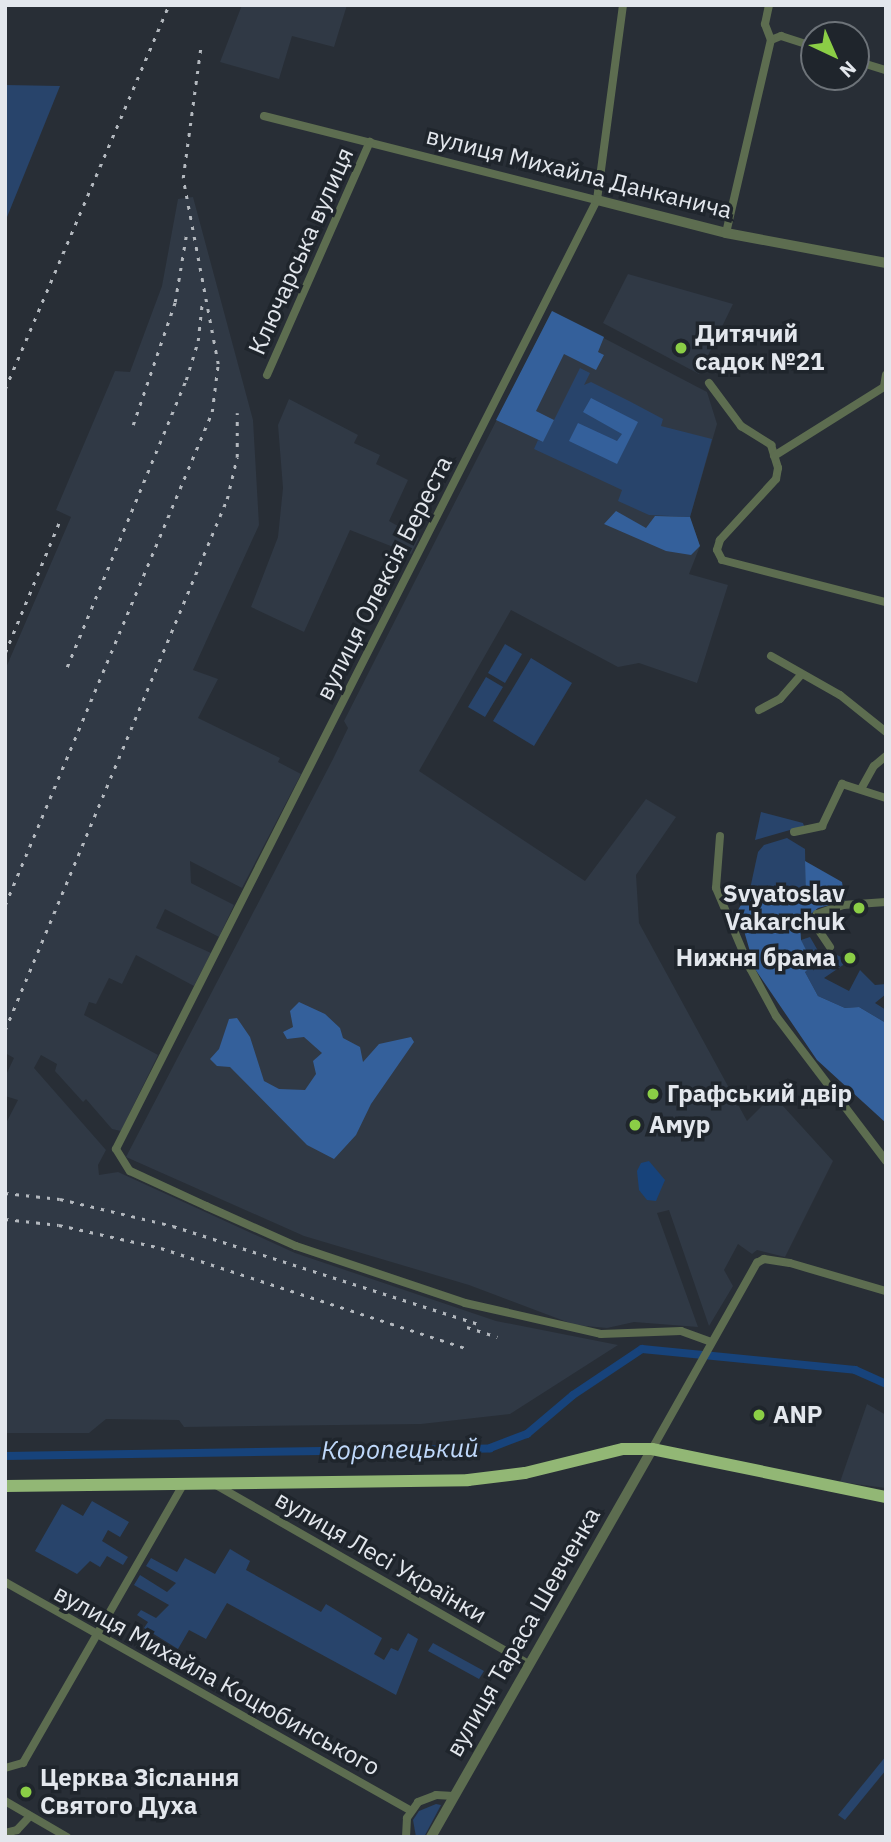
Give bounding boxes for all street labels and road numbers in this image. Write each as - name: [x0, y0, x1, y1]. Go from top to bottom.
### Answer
- street label: вулиця Михайла Данканича: [423, 121, 735, 225]
- street label: Ключарська вулиця: [242, 143, 360, 359]
- street label: вулиця Олексія Береста: [310, 451, 458, 705]
- street label: вулиця Лесі Українки: [270, 1485, 492, 1629]
- street label: вулиця Тараса Шевченка: [440, 1502, 606, 1762]
- street label: вулиця Михайла Коцюбинського: [49, 1578, 385, 1782]

